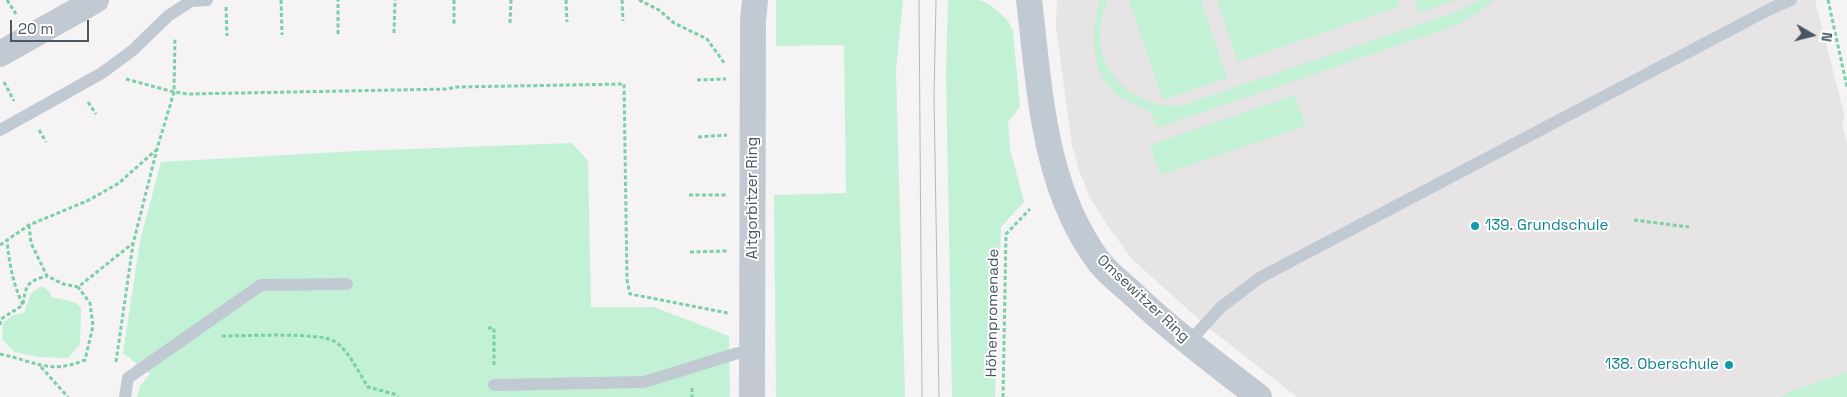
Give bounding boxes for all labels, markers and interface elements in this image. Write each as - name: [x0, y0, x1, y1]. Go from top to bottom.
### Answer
- scale bar: [12, 10, 91, 42]
- north arrow: [1787, 10, 1837, 60]
- text: 20 m: [18, 19, 53, 38]
- text: N: [1817, 31, 1836, 43]
- street label: Altgorbitzer Ring: [744, 137, 762, 259]
- place label: 139. Grundschule: [1485, 217, 1608, 235]
- marker: 139. Grundschule: [1469, 220, 1481, 232]
- street label: Höhenpromenade: [983, 249, 1003, 377]
- street label: Omsewitzer Ring: [1093, 251, 1193, 347]
- place label: 138. Oberschule: [1605, 356, 1719, 374]
- marker: 138. Oberschule: [1723, 359, 1735, 371]

